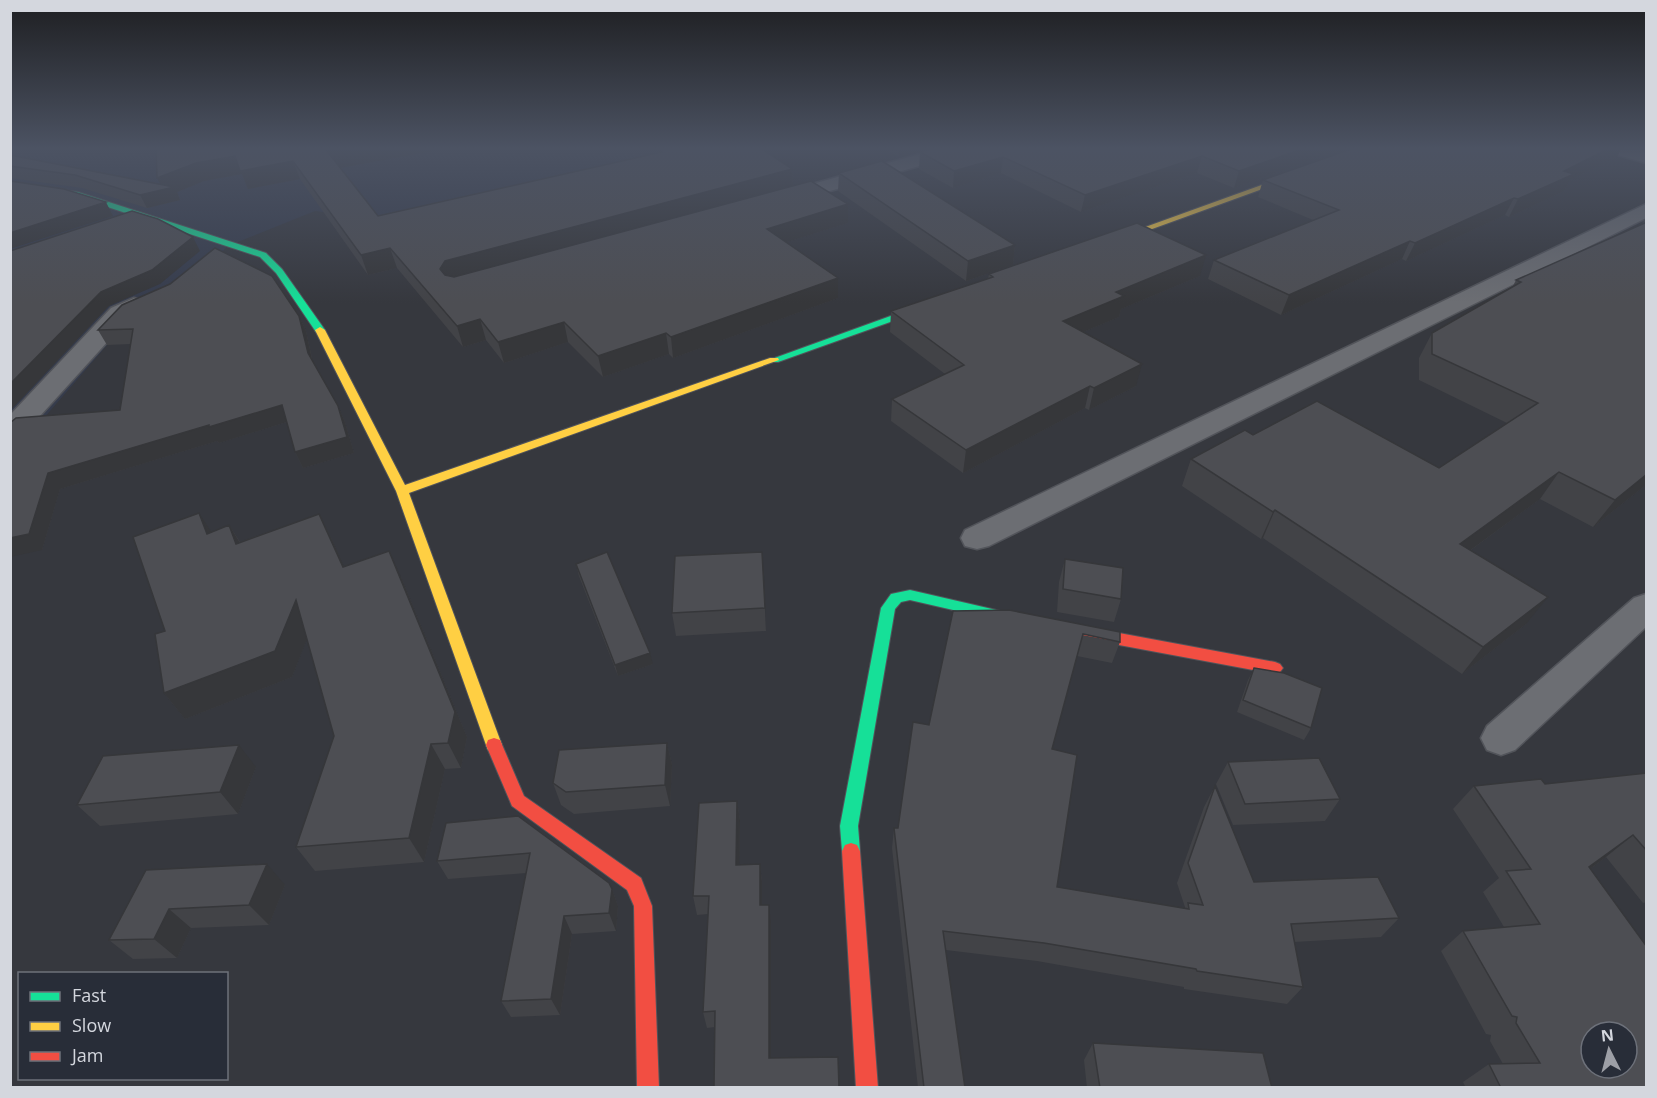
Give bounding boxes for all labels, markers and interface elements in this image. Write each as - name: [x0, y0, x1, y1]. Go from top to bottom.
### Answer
- legend: [18, 972, 228, 1080]
- text: Fast: [72, 983, 106, 1007]
- text: Slow: [72, 1013, 111, 1037]
- north arrow: [1579, 1020, 1639, 1080]
- text: N: [1600, 1023, 1615, 1047]
- text: Jam: [70, 1043, 104, 1067]

